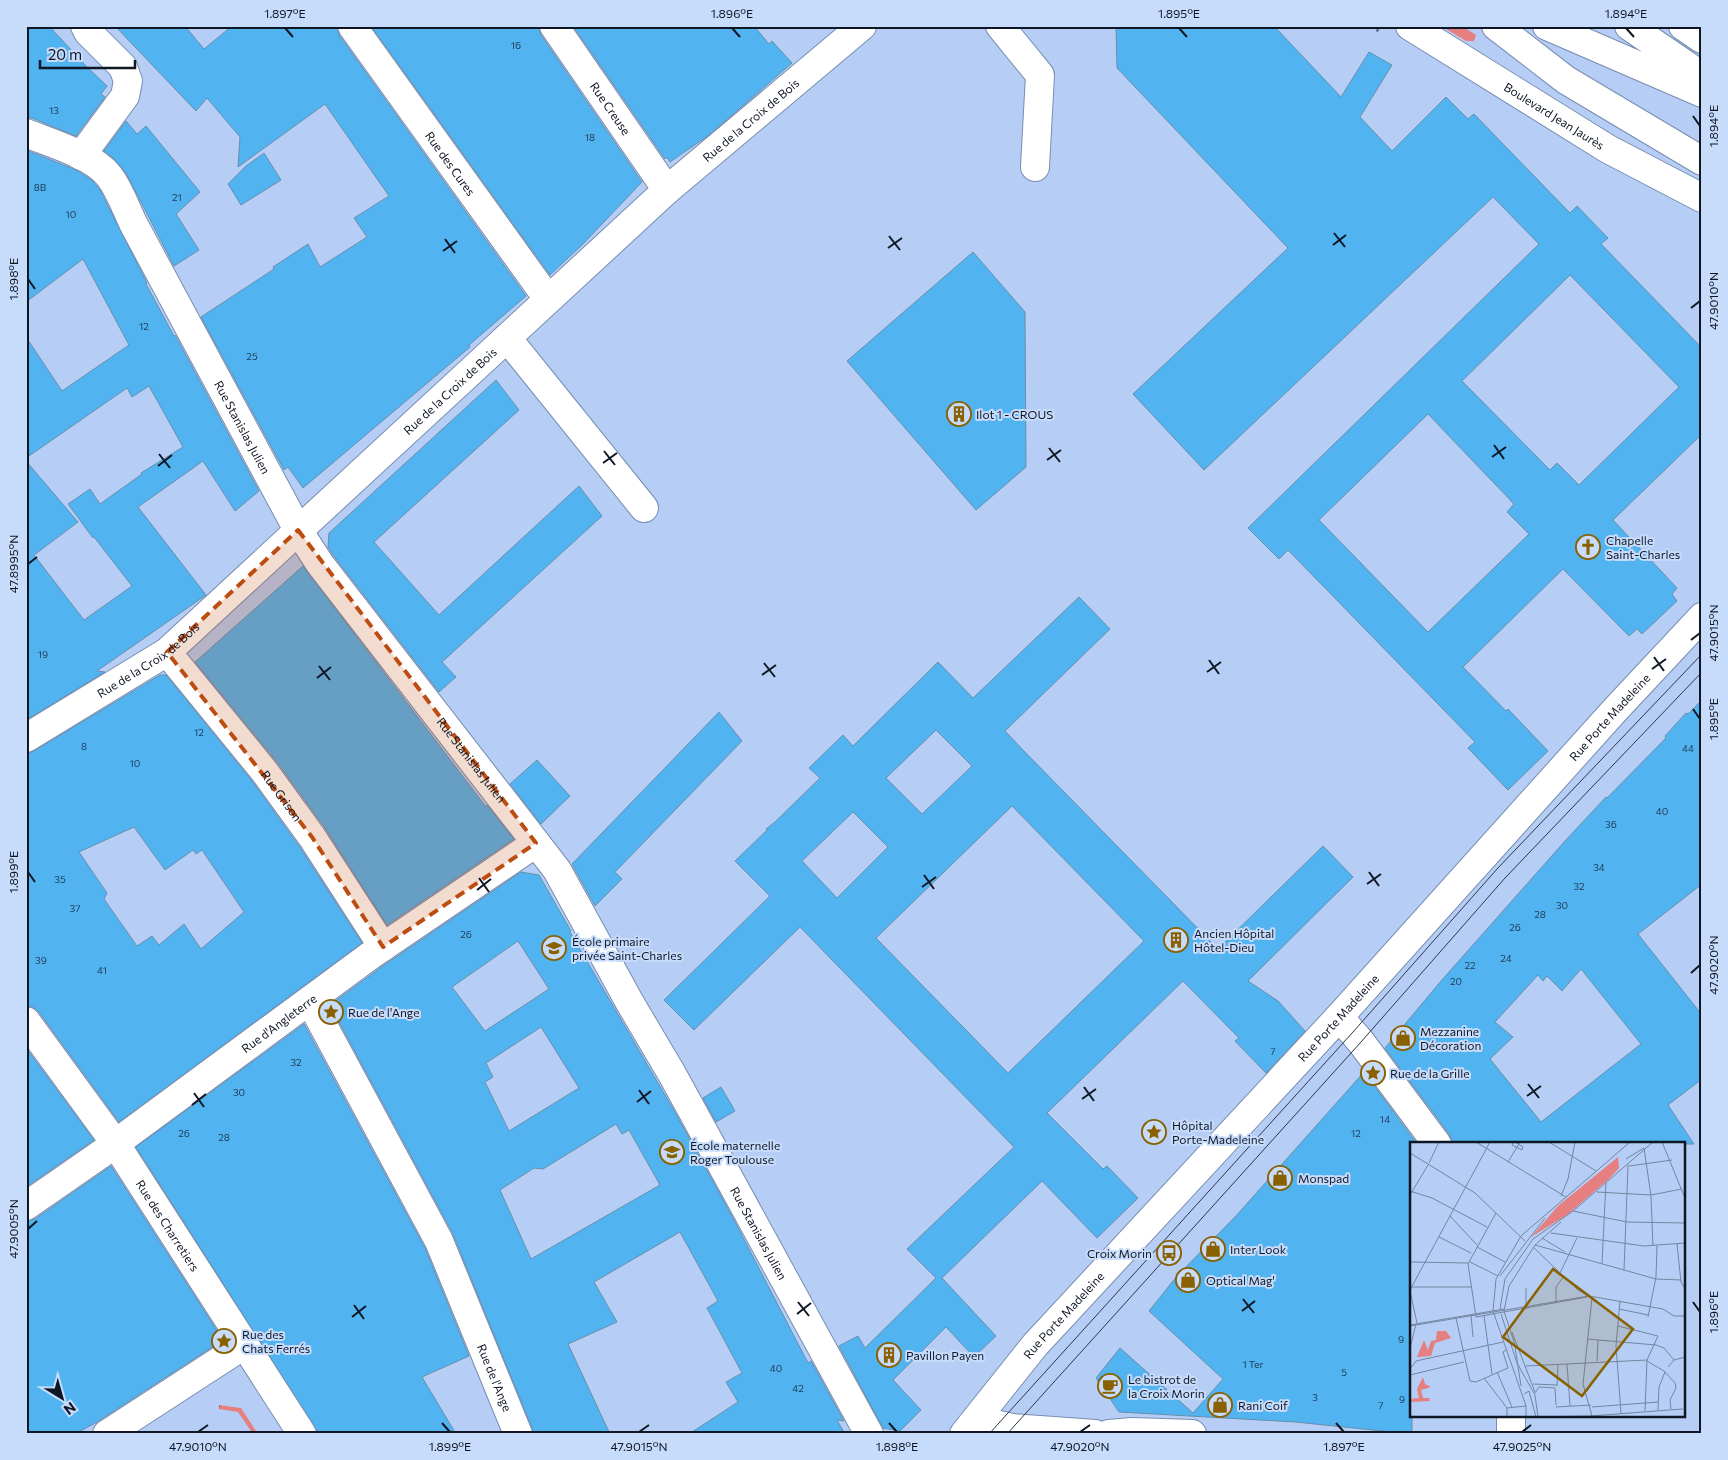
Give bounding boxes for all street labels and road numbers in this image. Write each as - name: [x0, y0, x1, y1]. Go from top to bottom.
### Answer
- street label: Rue de la Croix de Bois: [699, 75, 801, 164]
- street label: Rue Creuse: [588, 79, 634, 137]
- street label: Boulevard Jean Jaurès: [1502, 79, 1607, 152]
- street label: Rue des Cures: [423, 128, 478, 198]
- street label: Rue de la Croix de Bois: [400, 344, 499, 437]
- street label: Rue Stanislas Julien: [212, 378, 273, 476]
- street label: Rue de la Croix de Bois: [94, 619, 202, 700]
- street label: Rue Porte Madeleine: [1566, 671, 1653, 763]
- street label: Rue Stanislas Julien: [434, 715, 509, 805]
- street label: Rue Grison: [259, 767, 305, 824]
- street label: Rue Porte Madeleine: [1295, 971, 1381, 1064]
- street label: Rue d'Angleterre: [238, 991, 319, 1055]
- street label: Rue des Charretiers: [133, 1177, 202, 1274]
- street label: Rue Stanislas Julien: [728, 1184, 790, 1282]
- street label: Rue Porte Madeleine: [1020, 1269, 1106, 1361]
- street label: Rue de l'Ange: [475, 1342, 515, 1413]

